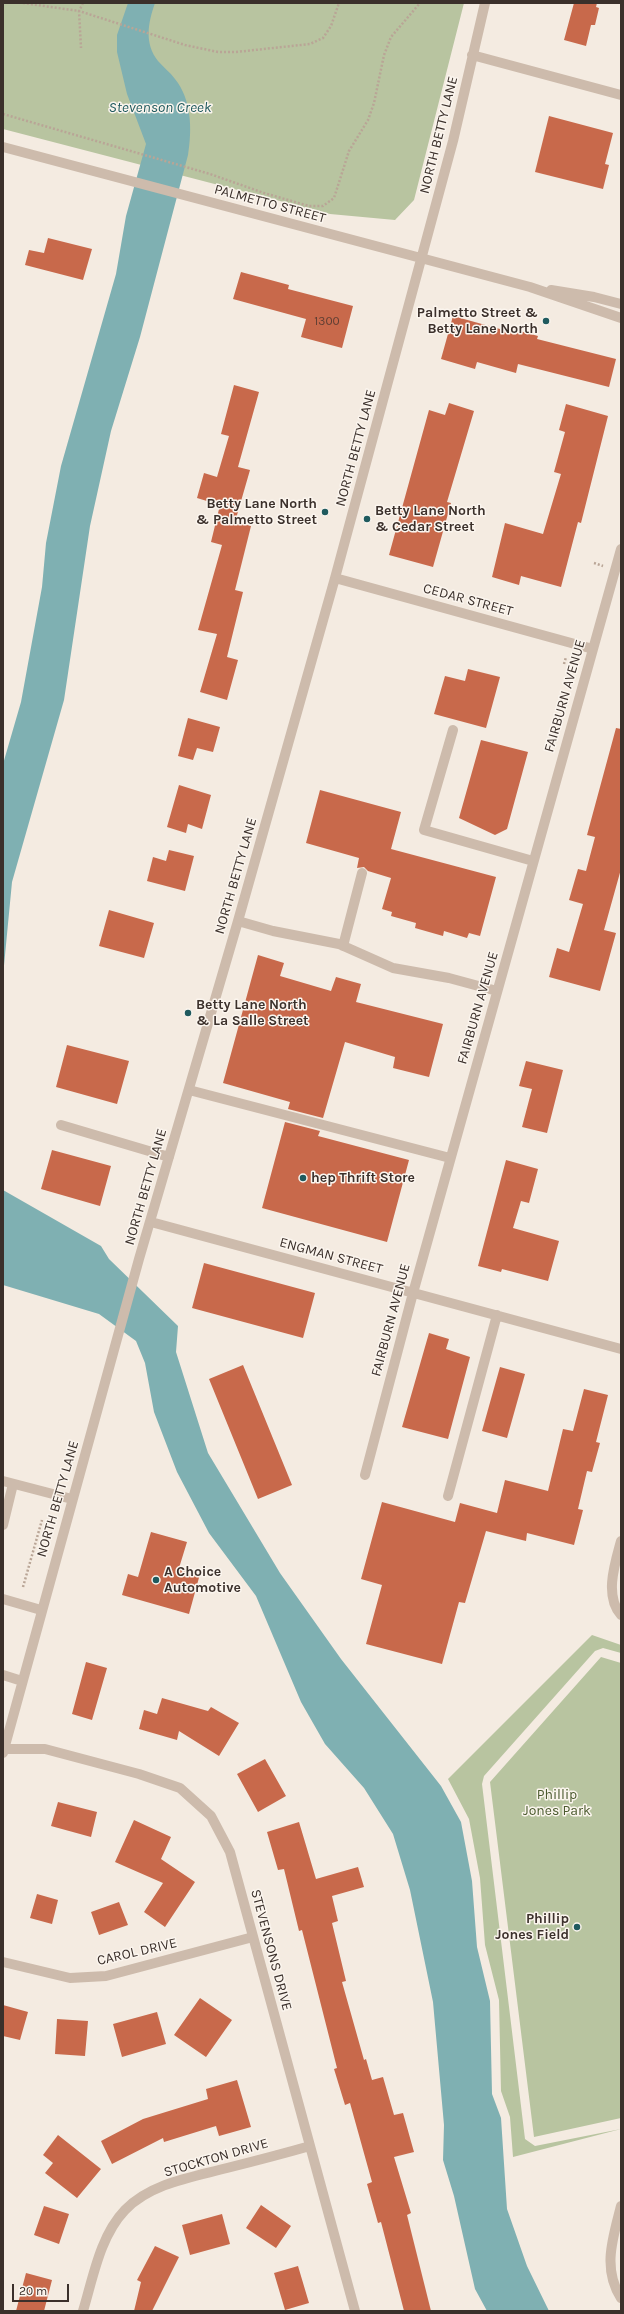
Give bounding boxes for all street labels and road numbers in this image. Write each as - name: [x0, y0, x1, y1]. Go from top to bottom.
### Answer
- street label: NORTH BETTY LANE: [416, 75, 462, 195]
- street label: PALMETTO STREET: [212, 181, 328, 227]
- street label: NORTH BETTY LANE: [332, 388, 380, 508]
- street label: CEDAR STREET: [421, 580, 515, 620]
- street label: FAIRBURN AVENUE: [541, 638, 589, 754]
- street label: NORTH BETTY LANE: [211, 816, 261, 936]
- street label: FAIRBURN AVENUE: [454, 950, 502, 1066]
- street label: NORTH BETTY LANE: [121, 1127, 171, 1247]
- street label: ENGMAN STREET: [278, 1234, 384, 1278]
- street label: FAIRBURN AVENUE: [368, 1262, 414, 1378]
- street label: NORTH BETTY LANE: [33, 1439, 83, 1559]
- street label: STEVENSONS DRIVE: [247, 1887, 295, 2013]
- street label: CAROL DRIVE: [95, 1935, 179, 1969]
- street label: STOCKTON DRIVE: [162, 2135, 270, 2181]

